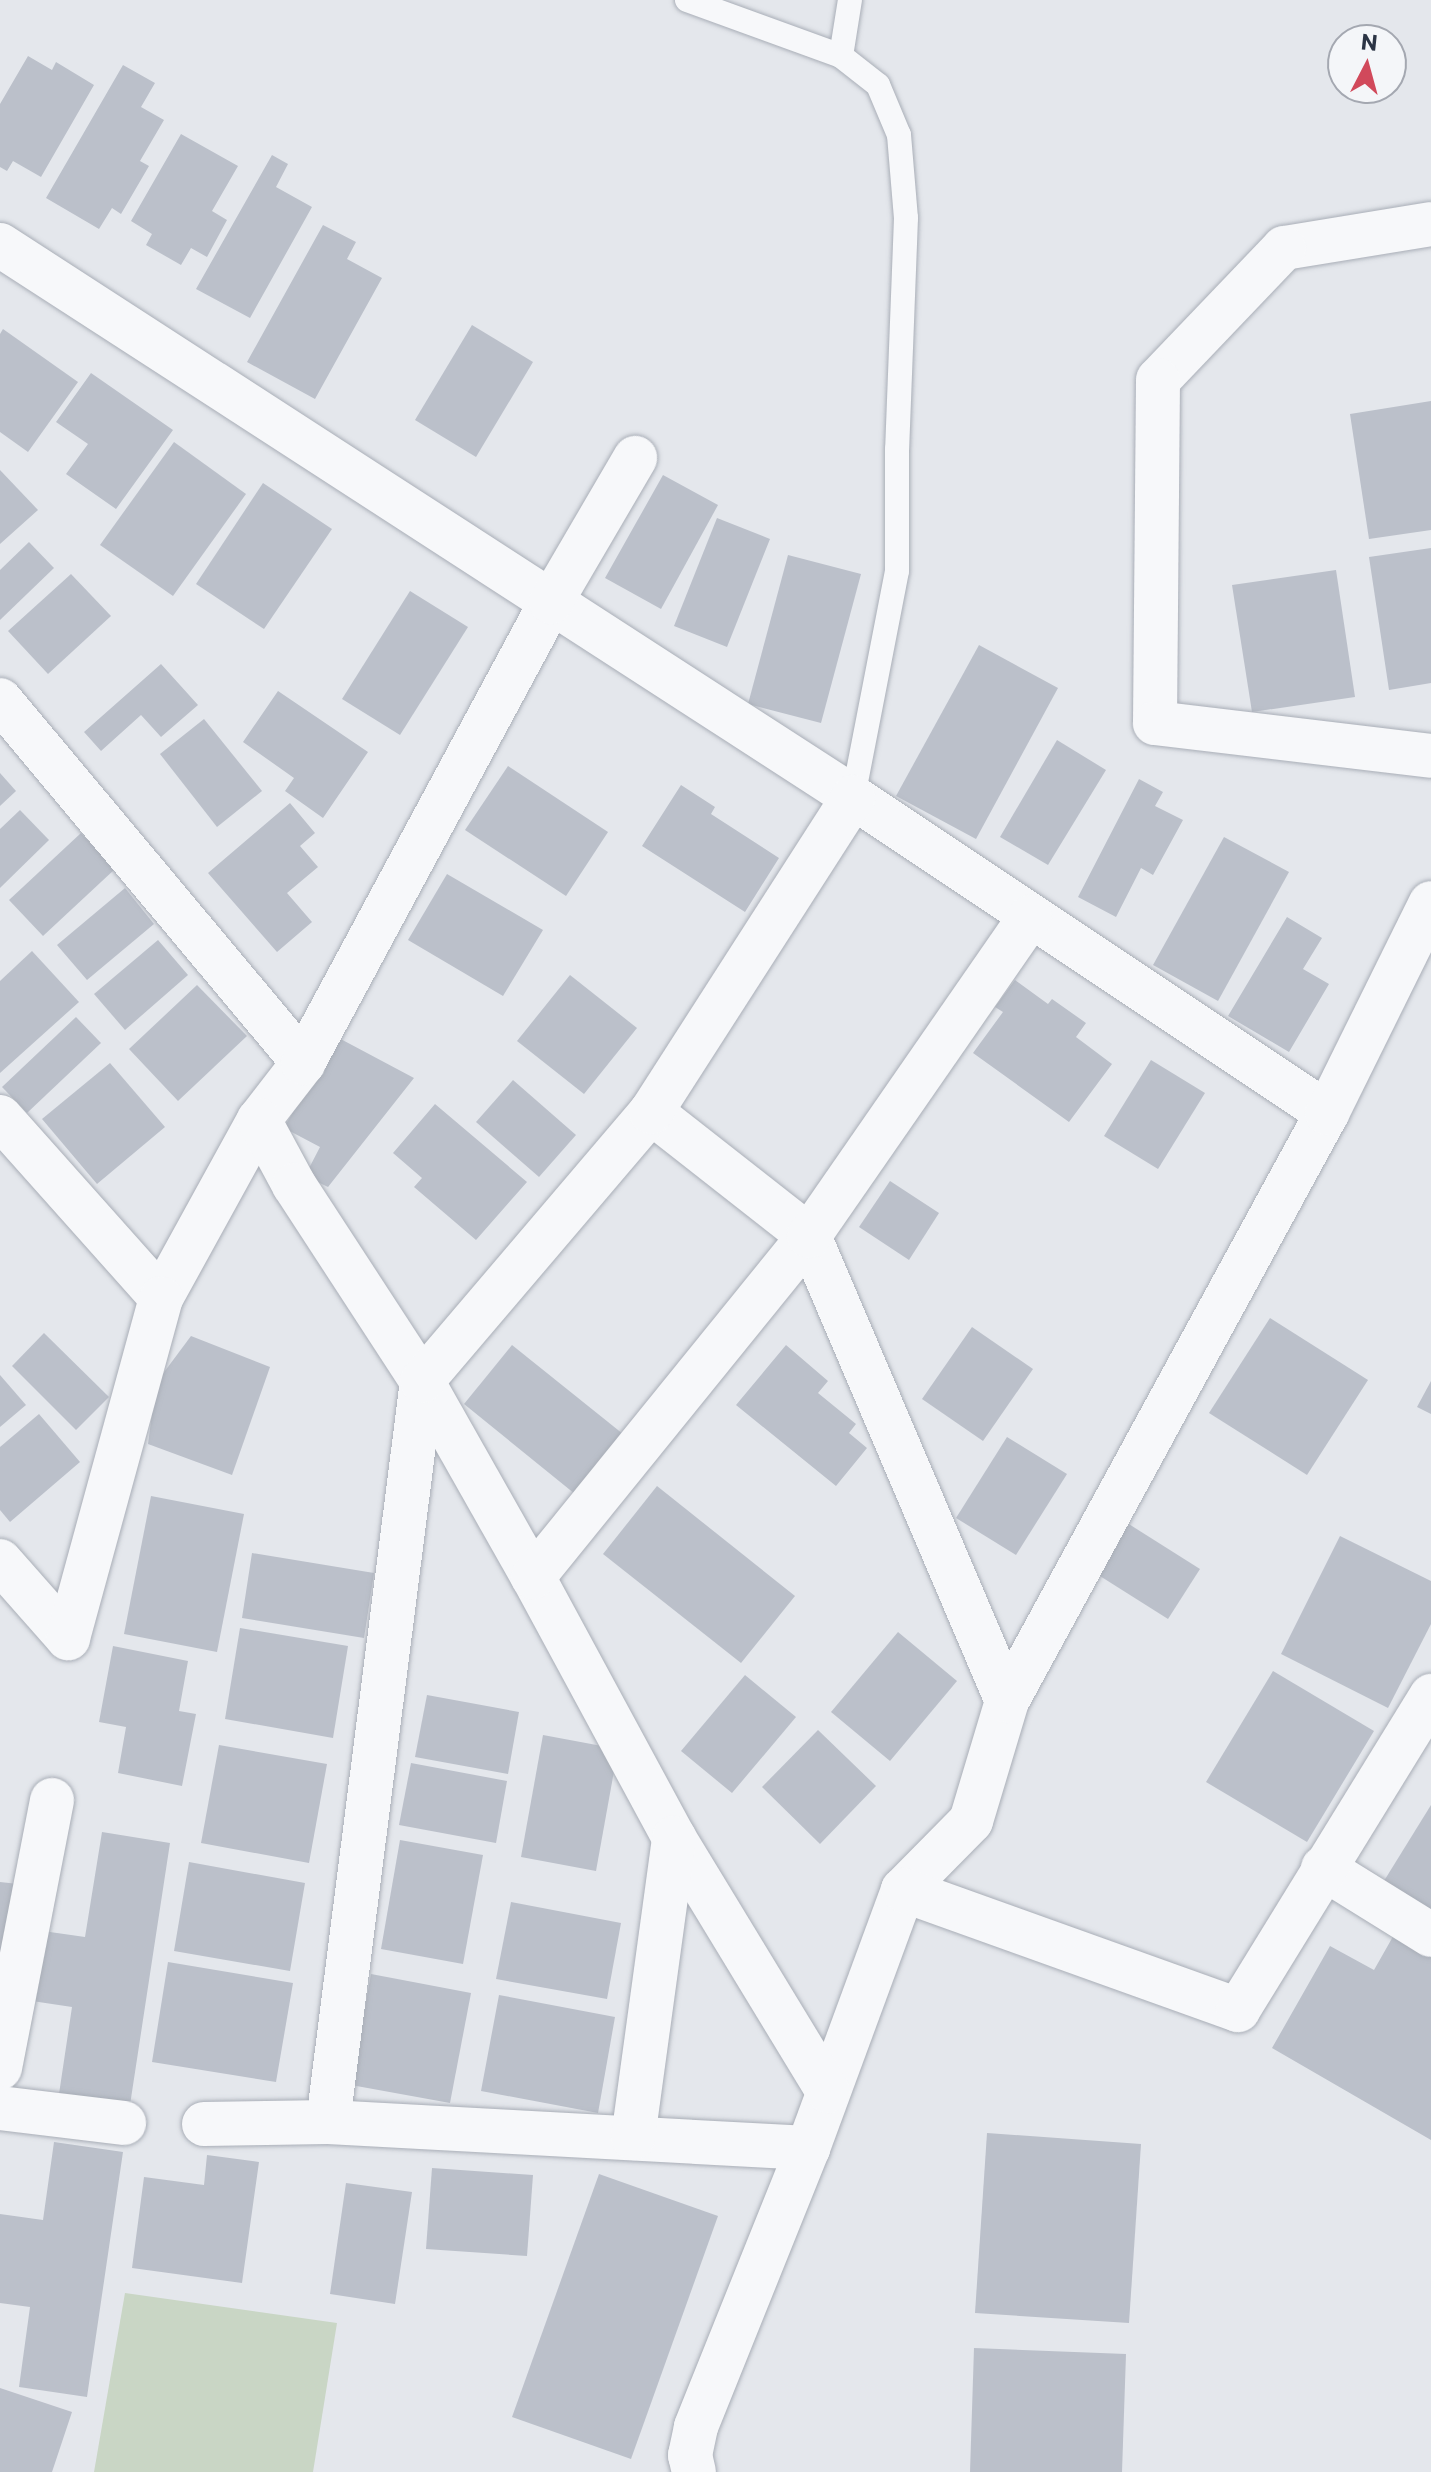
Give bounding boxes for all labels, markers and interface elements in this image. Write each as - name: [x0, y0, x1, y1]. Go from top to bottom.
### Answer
- north arrow: [1327, 24, 1407, 104]
- text: N: [1360, 27, 1379, 56]

